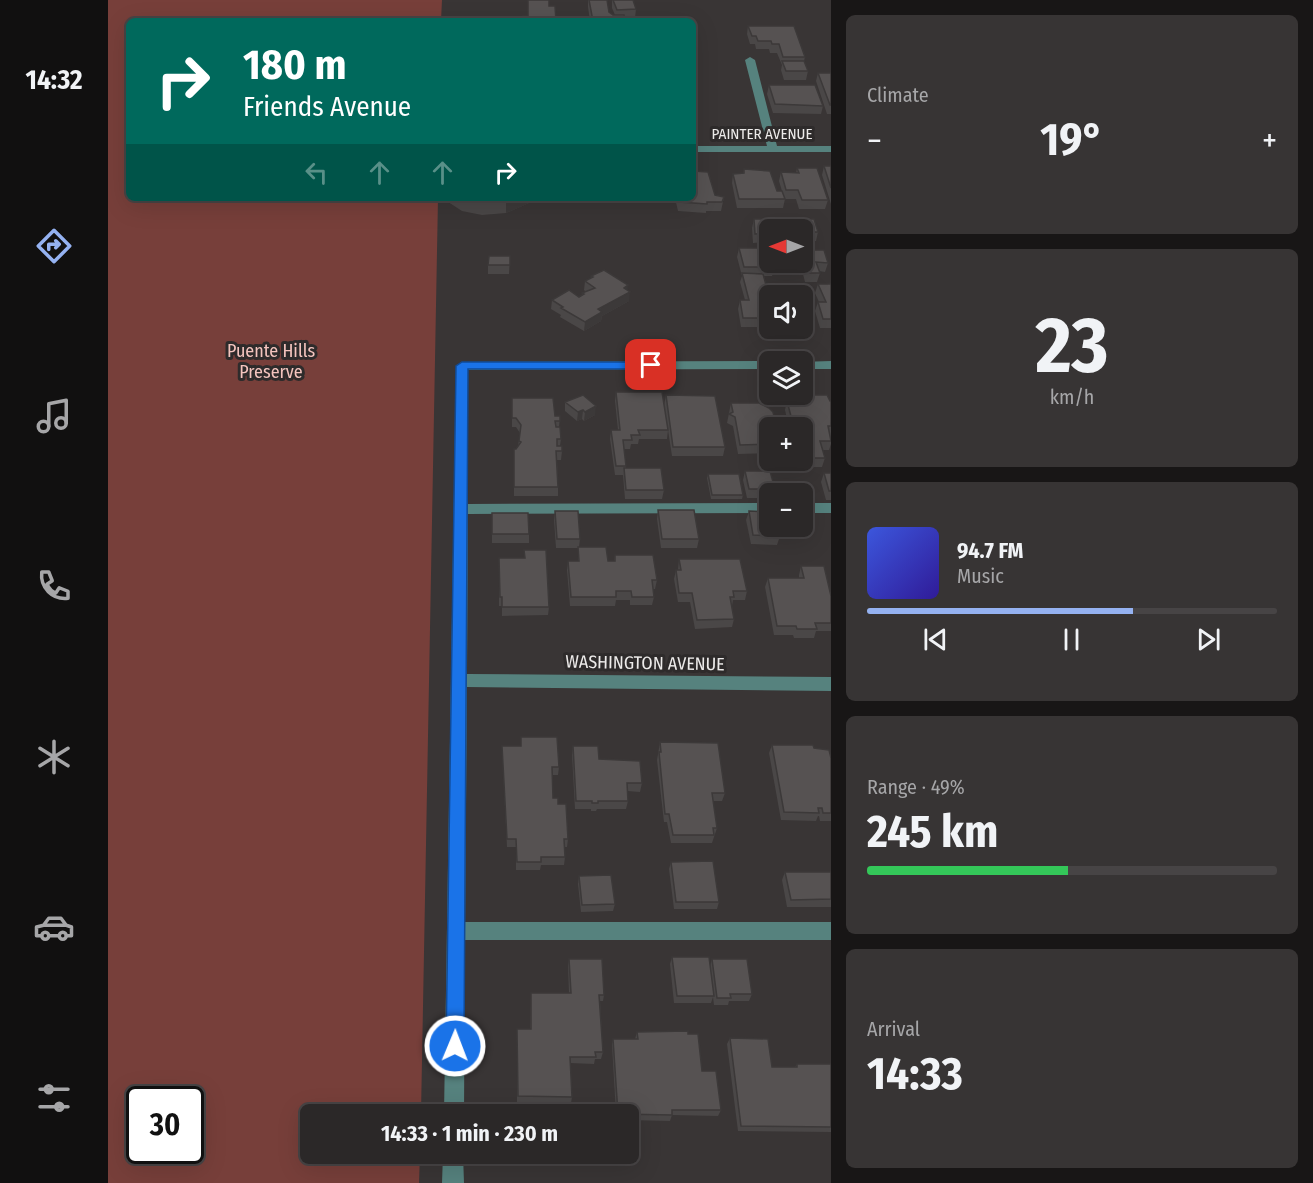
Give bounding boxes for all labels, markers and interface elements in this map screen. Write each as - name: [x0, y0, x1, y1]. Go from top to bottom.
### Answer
- text: 180 m: [243, 40, 347, 90]
- icon: right: [144, 42, 222, 120]
- text: 14:32: [26, 64, 82, 96]
- text: Climate: [867, 83, 929, 107]
- text: Friends Avenue: [243, 91, 411, 123]
- text: 19°: [1040, 113, 1104, 167]
- text: −: [867, 121, 882, 161]
- text: +: [1262, 121, 1277, 161]
- street label: PAINTER AVENUE: [712, 125, 812, 143]
- icon: left: [300, 156, 333, 189]
- icon: ahead: [363, 156, 396, 189]
- icon: ahead: [426, 156, 459, 189]
- icon: right: [489, 156, 522, 189]
- north arrow: [759, 219, 813, 273]
- map controls: [759, 219, 813, 537]
- icon: directions: [33, 225, 75, 267]
- button: sound: [759, 285, 813, 339]
- text: 23: [1035, 299, 1109, 393]
- pin: [625, 339, 676, 390]
- park label: Puente Hills Preserve: [227, 340, 315, 383]
- icon: arrive: [634, 348, 667, 381]
- button: layers: [759, 351, 813, 405]
- text: km/h: [1050, 385, 1094, 409]
- icon: music: [33, 395, 75, 437]
- button: +: [759, 417, 813, 471]
- button: −: [759, 483, 813, 537]
- text: 94.7 FM: [957, 537, 1023, 564]
- text: Music: [957, 564, 1004, 588]
- icon: phone: [33, 565, 75, 607]
- icon: previous: [919, 623, 952, 656]
- icon: pause: [1055, 623, 1088, 656]
- icon: next: [1192, 623, 1225, 656]
- street label: WASHINGTON AVENUE: [565, 651, 725, 675]
- icon: climate: [33, 736, 75, 778]
- text: Range · 49%: [867, 775, 965, 799]
- text: 245 km: [867, 805, 998, 859]
- icon: car: [33, 906, 75, 948]
- position arrow: [423, 1014, 487, 1078]
- text: Arrival: [867, 1017, 920, 1041]
- text: 14:33: [867, 1047, 963, 1101]
- icon: filters: [33, 1077, 75, 1119]
- speed limit sign: 30: [126, 1086, 204, 1164]
- text: 14:33 · 1 min · 230 m: [381, 1120, 558, 1147]

